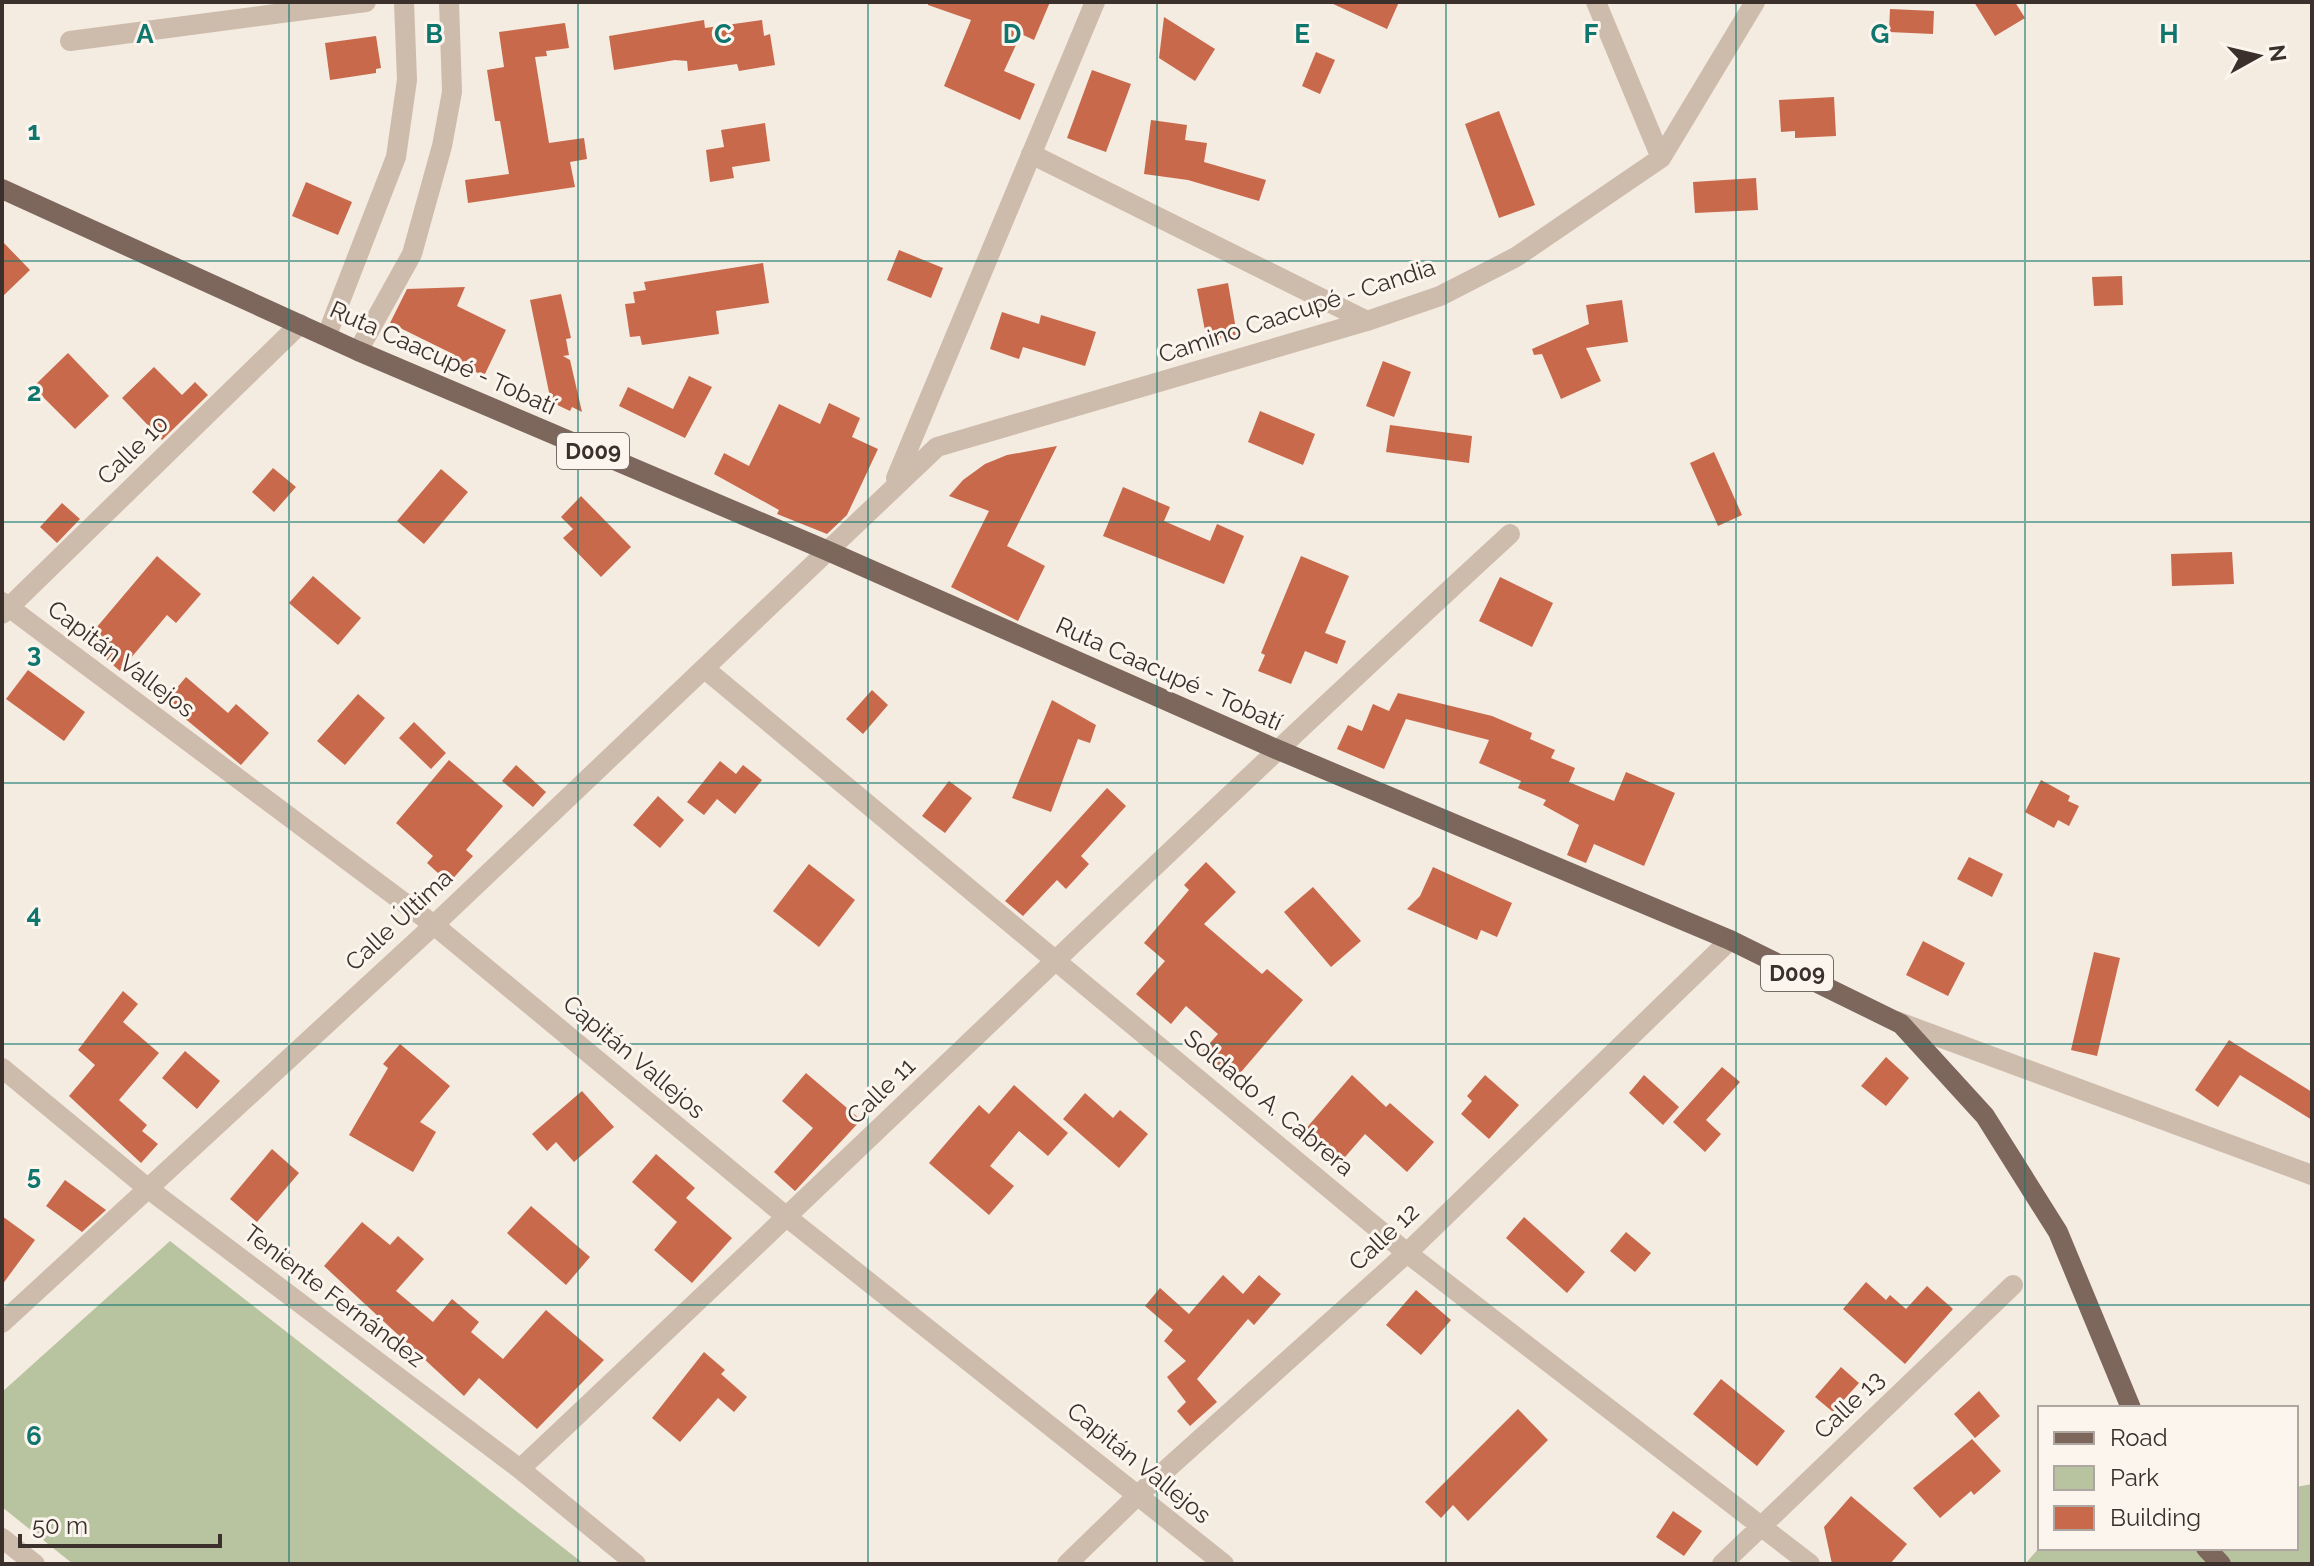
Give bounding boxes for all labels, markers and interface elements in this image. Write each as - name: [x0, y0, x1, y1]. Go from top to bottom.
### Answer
- north arrow: [2218, 16, 2298, 96]
- text: A: [136, 19, 154, 49]
- text: B: [425, 19, 443, 49]
- text: C: [714, 19, 732, 49]
- text: D: [1003, 19, 1021, 49]
- text: E: [1294, 19, 1310, 49]
- text: F: [1584, 19, 1599, 49]
- text: G: [1871, 19, 1889, 49]
- text: H: [2159, 19, 2179, 49]
- text: N: [2264, 43, 2292, 63]
- text: 1: [28, 116, 41, 146]
- street label: Camino Caacupé - Candia: [1155, 252, 1439, 369]
- street label: Ruta Caacupé - Tobatí: [325, 294, 562, 421]
- text: 2: [27, 377, 41, 407]
- street label: Calle 10: [91, 409, 174, 491]
- road number: D009: [557, 433, 629, 469]
- street label: Capitán Vallejos: [42, 594, 201, 723]
- street label: Ruta Caacupé - Tobatí: [1051, 610, 1288, 737]
- text: 3: [27, 638, 41, 668]
- street label: Calle Última: [339, 863, 458, 977]
- text: 4: [27, 899, 41, 929]
- road number: D009: [1761, 955, 1833, 991]
- street label: Capitán Vallejos: [557, 989, 711, 1124]
- street label: Soldado A. Cabrera: [1179, 1023, 1360, 1182]
- street label: Calle 11: [841, 1051, 921, 1130]
- text: 5: [27, 1160, 41, 1190]
- street label: Calle 12: [1342, 1197, 1425, 1276]
- street label: Teniente Fernández: [238, 1218, 430, 1373]
- street label: Calle 13: [1808, 1364, 1890, 1445]
- street label: Capitán Vallejos: [1062, 1396, 1217, 1529]
- legend: [2038, 1406, 2298, 1550]
- text: 6: [26, 1421, 42, 1451]
- text: Road: [2110, 1423, 2168, 1452]
- text: Park: [2110, 1463, 2159, 1492]
- scale bar: [20, 1498, 220, 1548]
- text: Building: [2110, 1503, 2201, 1532]
- text: 50 m: [32, 1511, 88, 1540]

